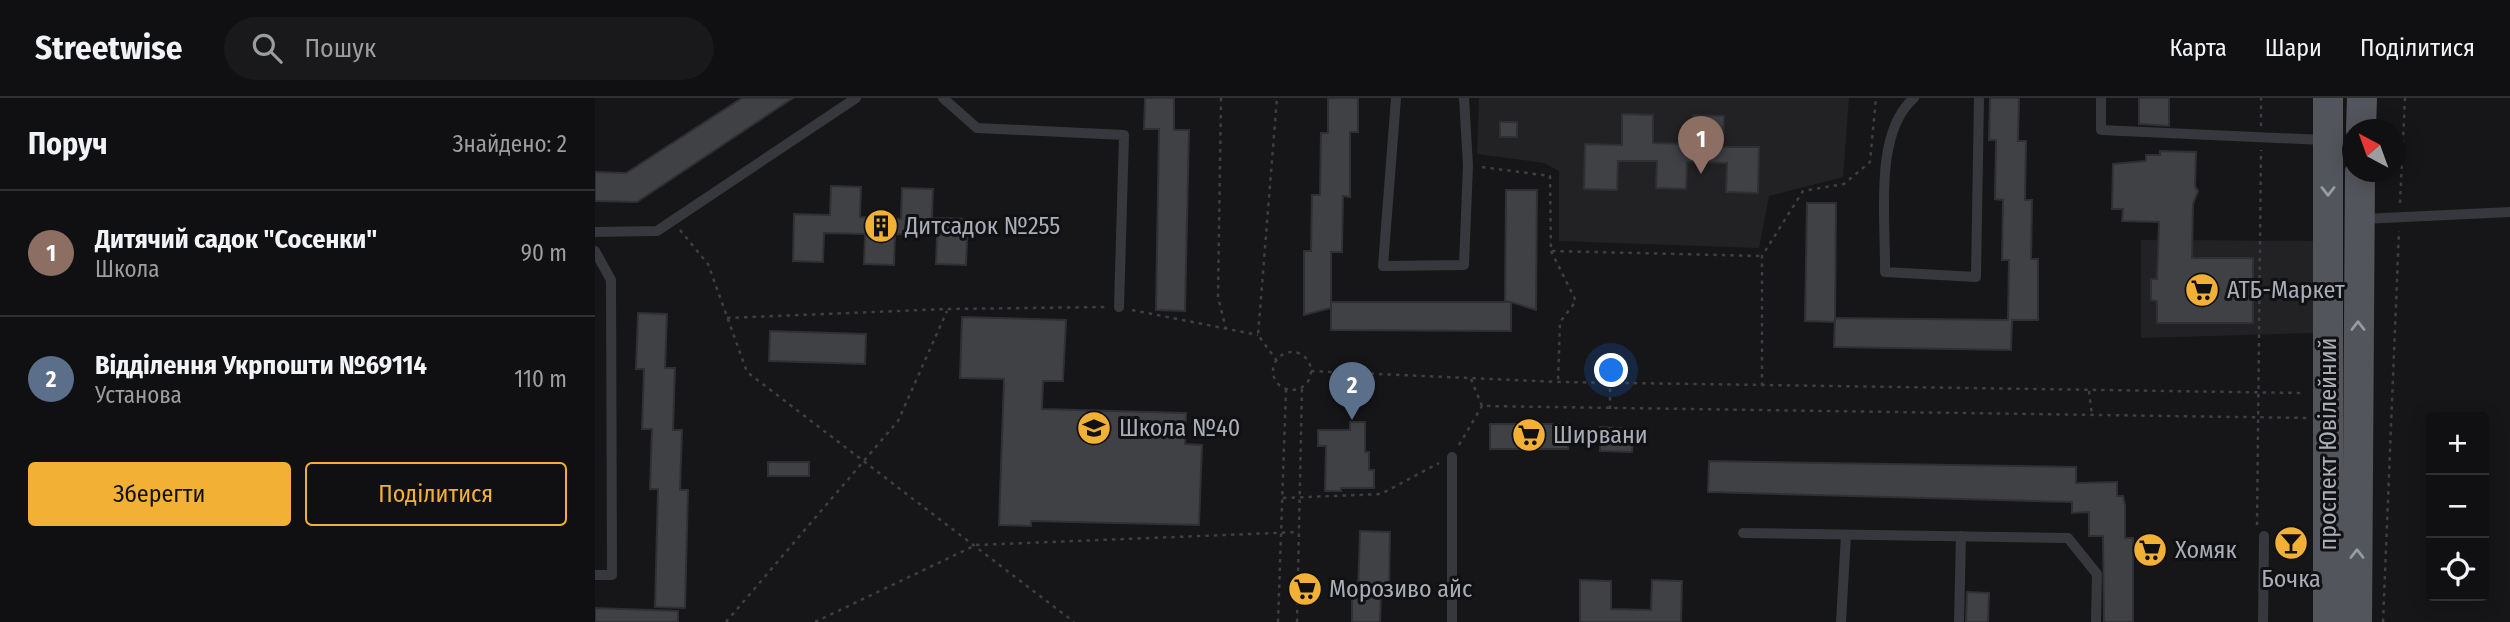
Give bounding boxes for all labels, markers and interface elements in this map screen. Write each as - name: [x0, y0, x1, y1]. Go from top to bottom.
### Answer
- search box: [224, 17, 714, 80]
- text: Streetwise: [35, 28, 182, 68]
- icon: search: [248, 29, 286, 67]
- text: Пошук: [304, 33, 376, 64]
- text: Карта: [2169, 34, 2227, 62]
- text: Шари: [2265, 34, 2322, 62]
- text: Поділитися: [2360, 34, 2475, 62]
- pin: 1: [1678, 116, 1724, 174]
- north arrow: [2342, 119, 2405, 182]
- text: Поруч: [28, 126, 107, 162]
- text: Знайдено: 2: [453, 130, 567, 158]
- one-way arrow: [2320, 186, 2336, 196]
- building icon: Дитсадок №255: [862, 207, 900, 245]
- place label: Дитсадок №255: [904, 212, 1060, 240]
- text: Дитячий садок "Сосенки": [95, 224, 377, 255]
- text: 1: [46, 239, 56, 267]
- text: 90 m: [521, 239, 567, 267]
- text: Школа: [95, 255, 160, 283]
- supermarket icon: АТБ-Маркет: [2183, 271, 2221, 309]
- place label: АТБ-Маркет: [2227, 276, 2345, 304]
- one-way arrow: [2350, 321, 2366, 331]
- street label: проспект Ювілейний: [2314, 338, 2342, 550]
- text: Відділення Укрпошти №69114: [95, 350, 427, 381]
- your location: [1594, 353, 1628, 387]
- pin: 2: [1329, 362, 1375, 420]
- text: 2: [46, 365, 56, 393]
- text: 110 m: [514, 365, 567, 393]
- text: Установа: [95, 381, 182, 409]
- school or university icon: Школа №40: [1075, 409, 1113, 447]
- map controls: [2426, 412, 2489, 601]
- button: +: [2426, 412, 2489, 475]
- place label: Школа №40: [1119, 414, 1240, 442]
- supermarket icon: Ширвани: [1510, 416, 1548, 454]
- place label: Ширвани: [1553, 421, 1648, 449]
- button: Зберегти: [28, 462, 291, 526]
- button: Поділитися: [305, 462, 567, 526]
- button: −: [2426, 475, 2489, 538]
- bar icon: Бочка: [2272, 524, 2310, 562]
- supermarket icon: Хомяк: [2131, 531, 2169, 569]
- place label: Хомяк: [2175, 536, 2237, 564]
- button: locate: [2426, 538, 2489, 601]
- one-way arrow: [2349, 548, 2365, 559]
- place label: Бочка: [2261, 565, 2321, 593]
- supermarket icon: Морозиво айс: [1286, 570, 1324, 608]
- place label: Морозиво айс: [1329, 575, 1472, 603]

